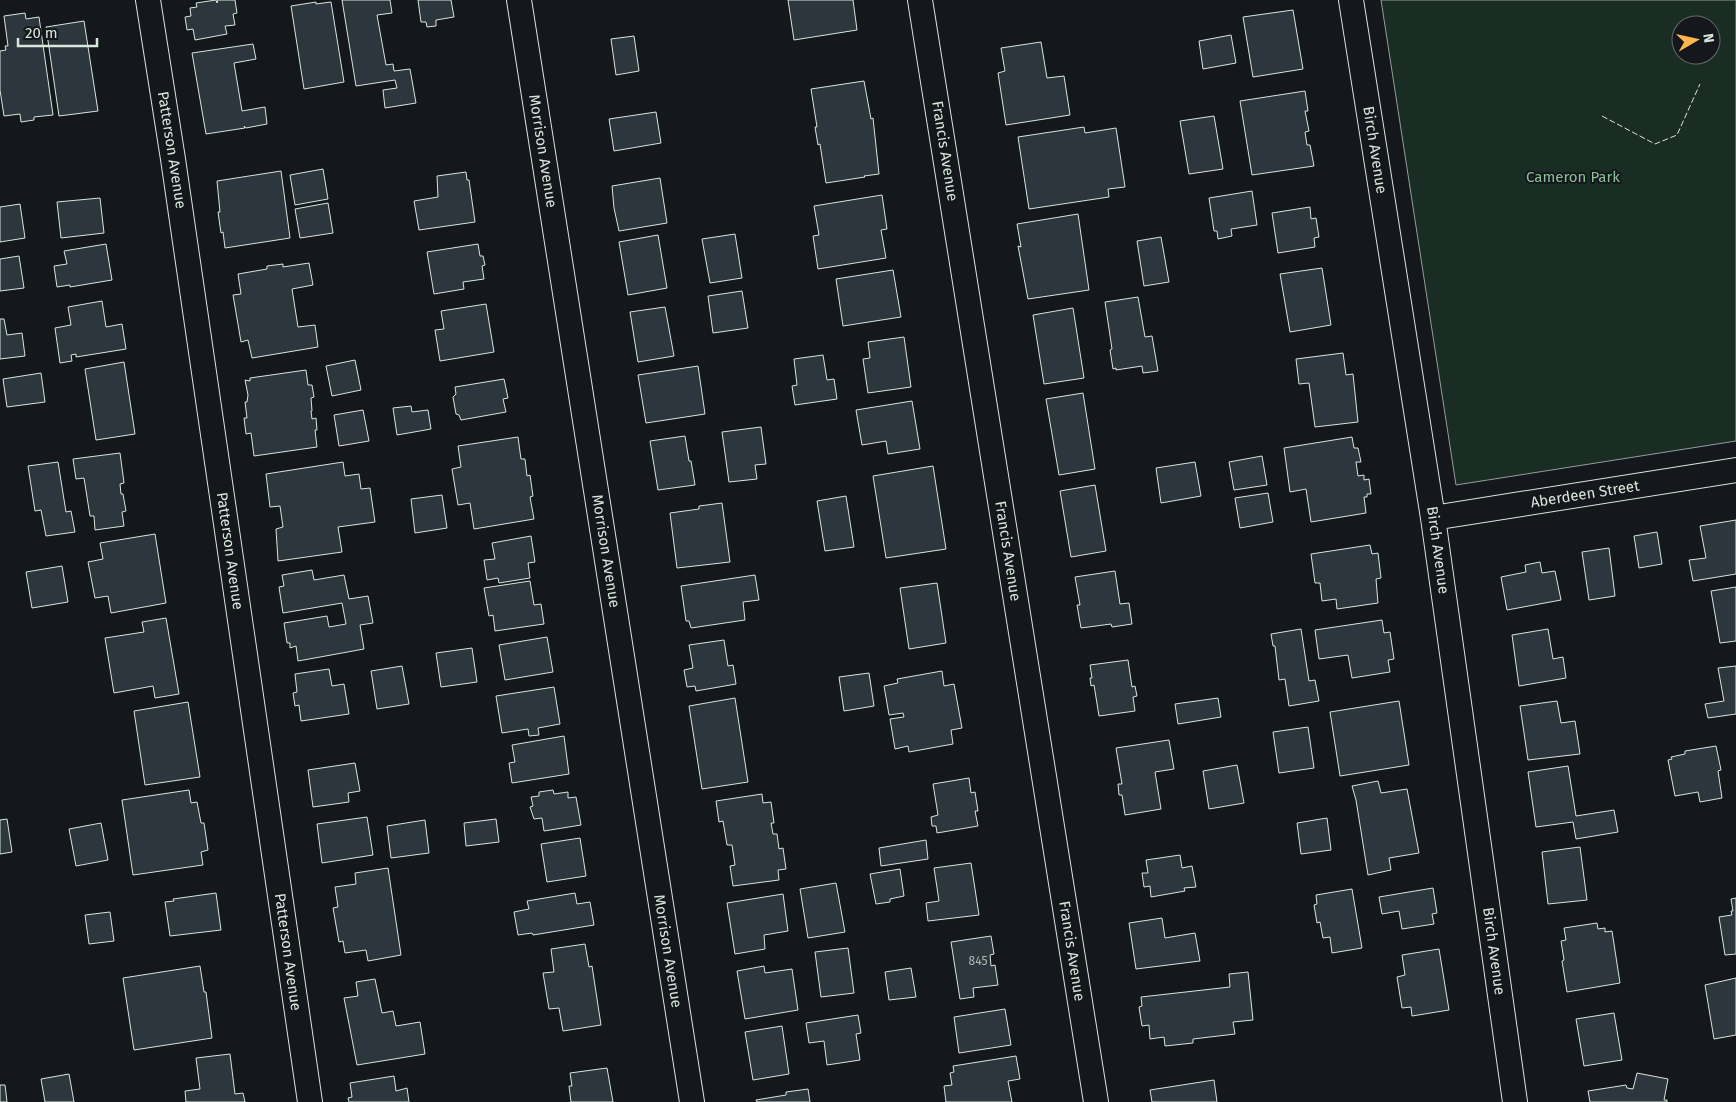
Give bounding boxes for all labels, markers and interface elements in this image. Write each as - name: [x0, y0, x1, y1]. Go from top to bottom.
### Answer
- scale bar: [18, 15, 96, 47]
- north arrow: [1671, 15, 1721, 65]
- text: 20 m: [25, 24, 58, 42]
- text: N: [1699, 32, 1717, 44]
- street label: Patterson Avenue: [154, 90, 190, 210]
- street label: Morrison Avenue: [525, 93, 561, 209]
- street label: Francis Avenue: [928, 100, 962, 202]
- street label: Birch Avenue: [1359, 105, 1391, 195]
- park label: Cameron Park: [1526, 168, 1620, 186]
- street label: Aberdeen Street: [1529, 476, 1641, 511]
- street label: Patterson Avenue: [213, 491, 247, 611]
- street label: Morrison Avenue: [588, 493, 624, 609]
- street label: Francis Avenue: [991, 500, 1025, 602]
- street label: Birch Avenue: [1423, 505, 1453, 595]
- street label: Patterson Avenue: [271, 892, 305, 1012]
- street label: Morrison Avenue: [650, 893, 686, 1009]
- street label: Francis Avenue: [1055, 900, 1089, 1002]
- street label: Birch Avenue: [1479, 906, 1509, 996]
- house number: 845: [969, 954, 987, 968]

